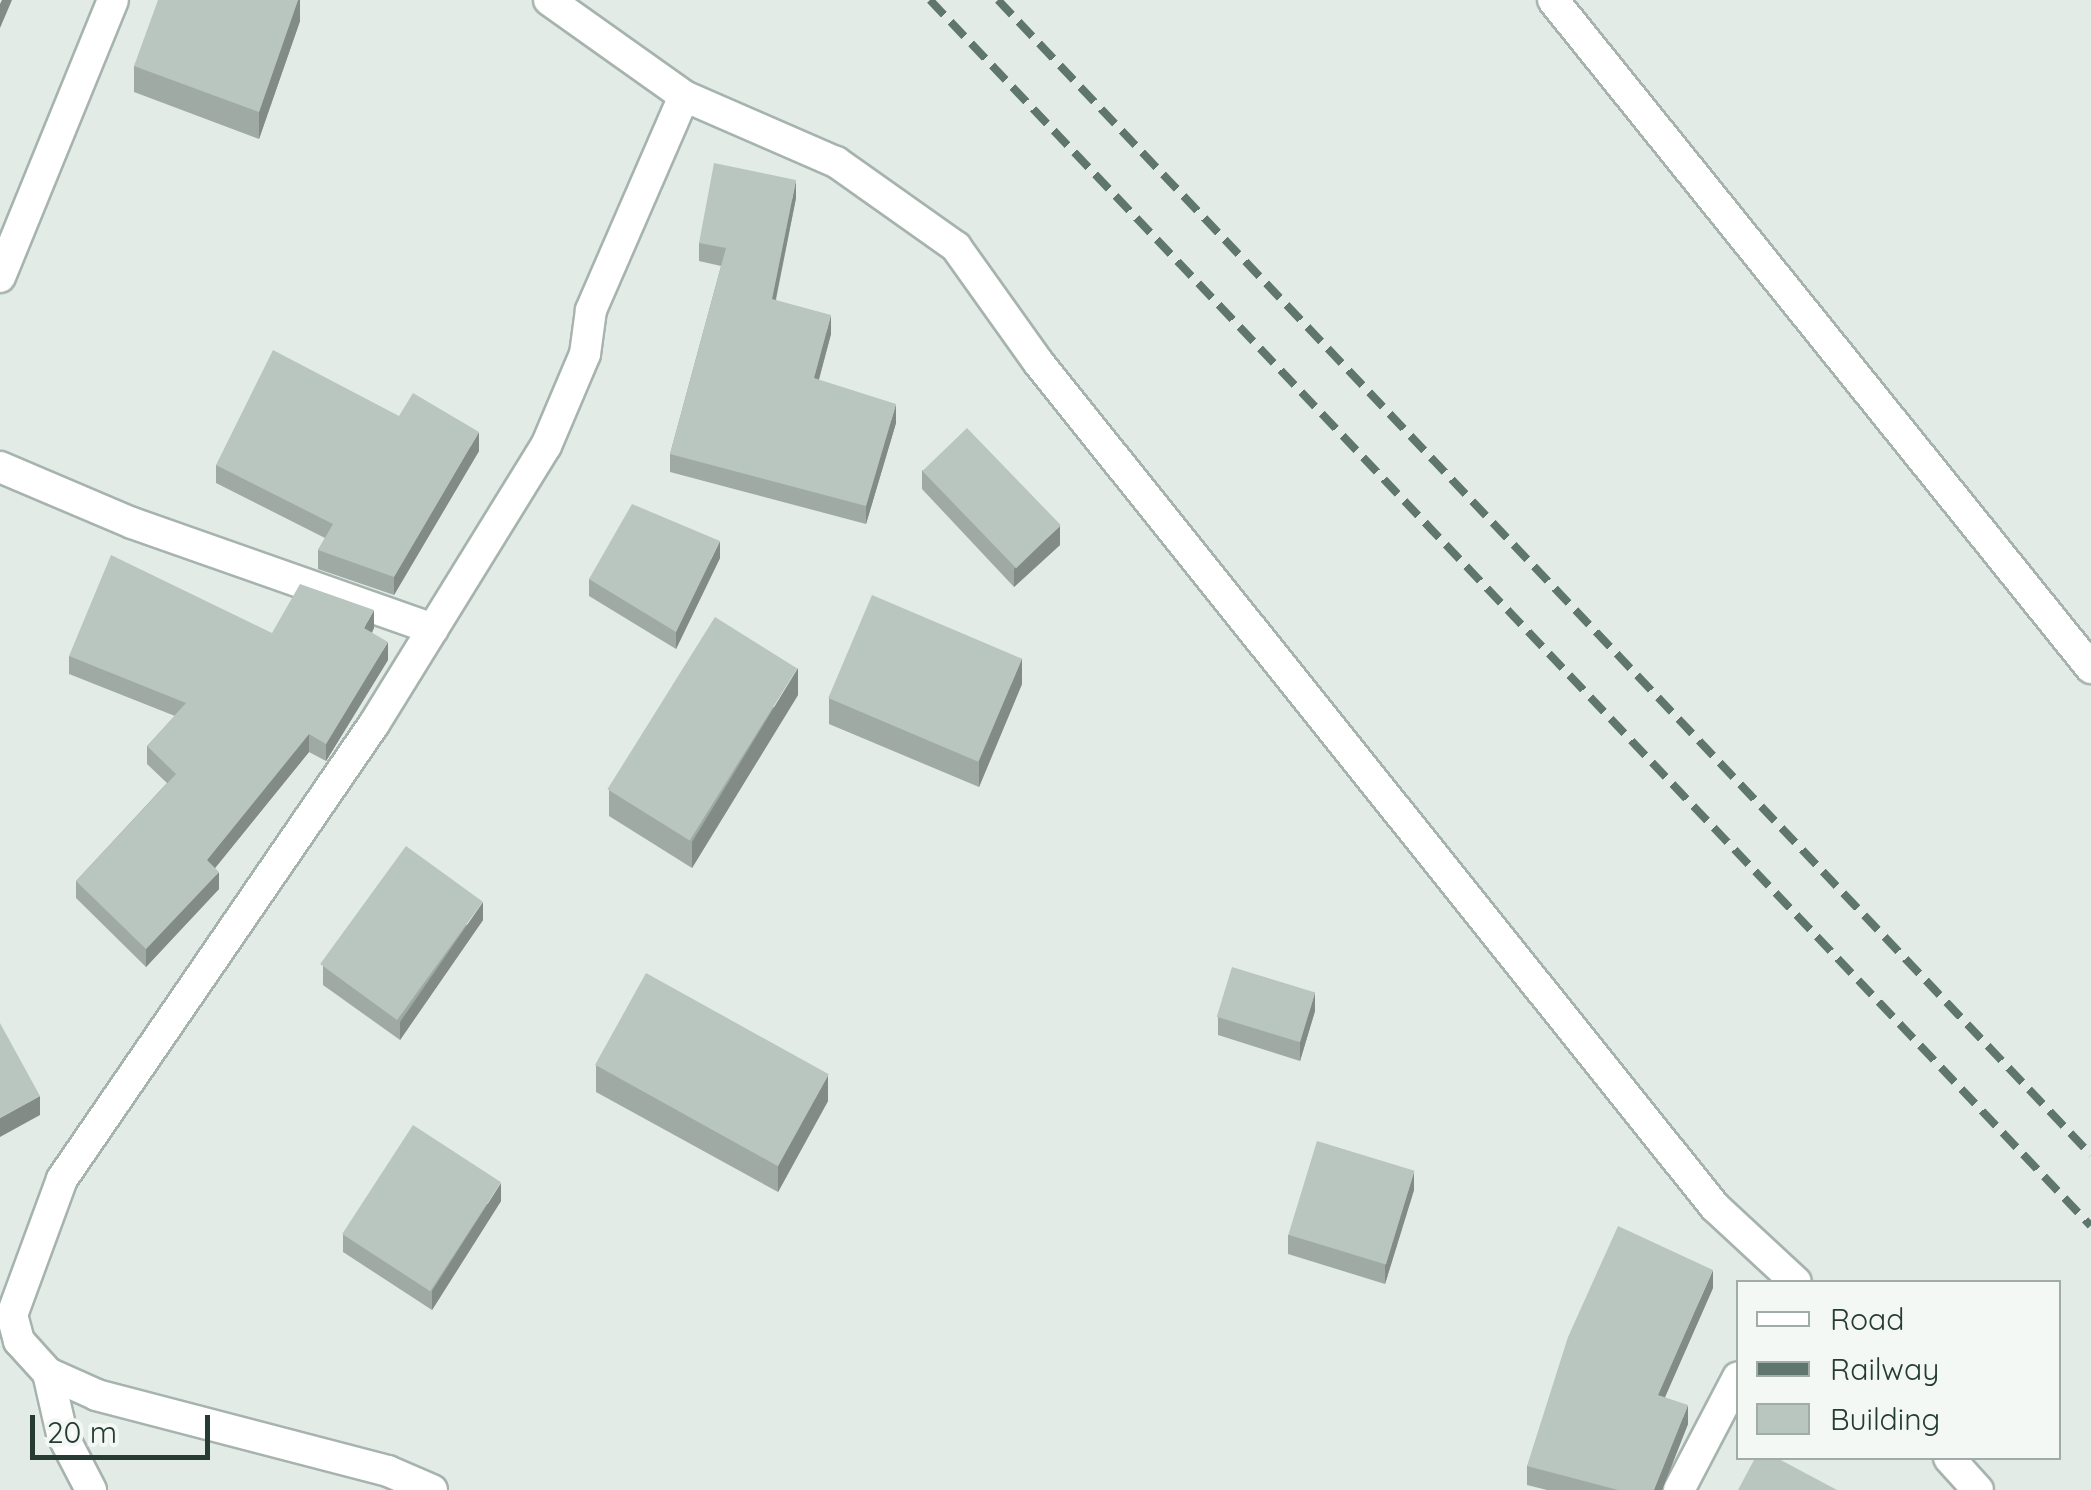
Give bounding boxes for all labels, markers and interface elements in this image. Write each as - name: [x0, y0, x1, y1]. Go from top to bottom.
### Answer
- legend: [1736, 1280, 2061, 1460]
- text: Road: [1830, 1300, 1904, 1338]
- text: Railway: [1830, 1350, 1939, 1388]
- scale bar: [35, 1395, 215, 1457]
- text: Building: [1830, 1400, 1940, 1438]
- text: 20 m: [47, 1413, 117, 1451]

